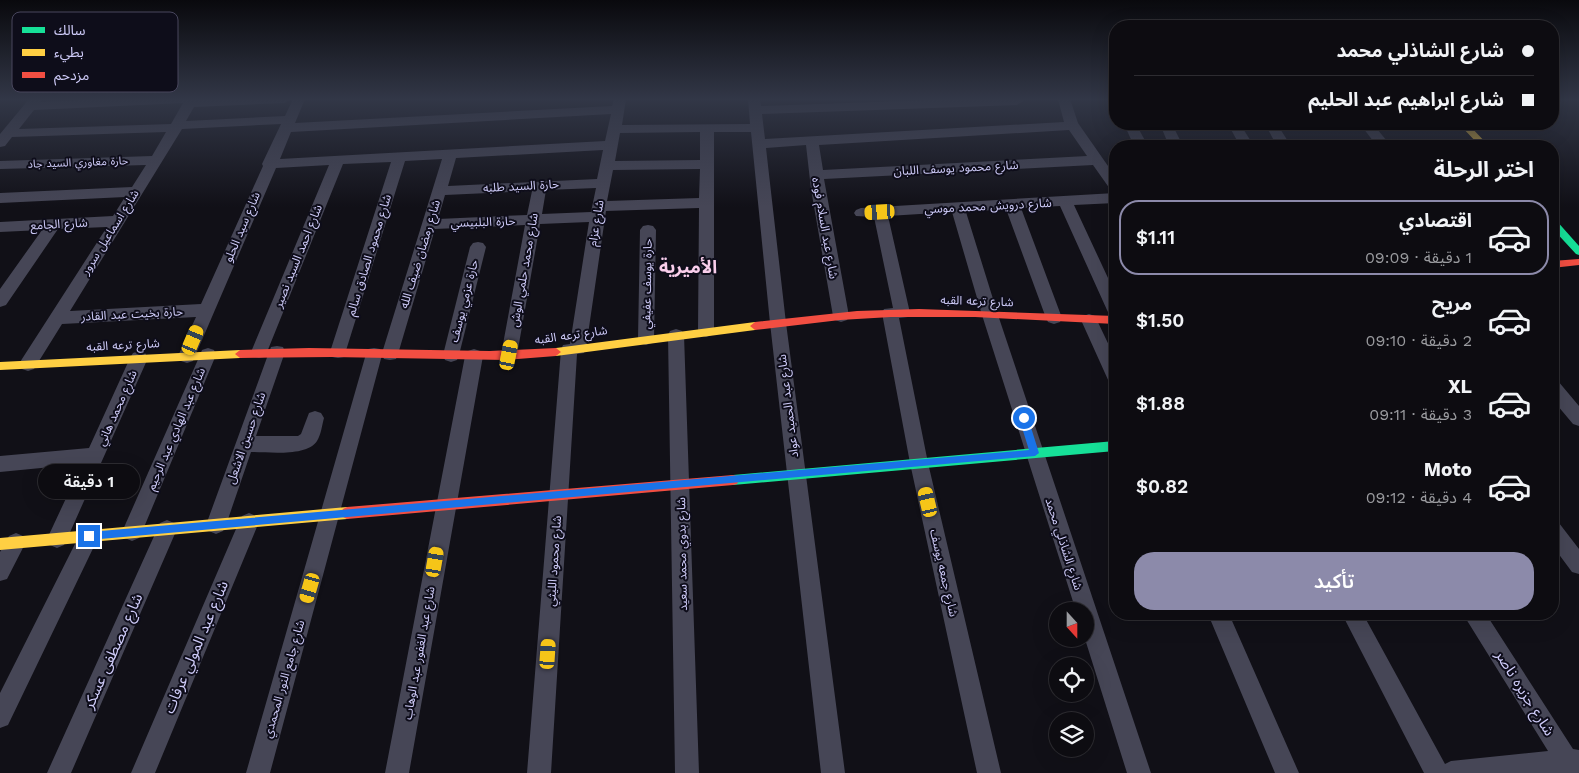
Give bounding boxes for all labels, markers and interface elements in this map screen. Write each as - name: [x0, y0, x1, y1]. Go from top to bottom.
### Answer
- legend: [12, 12, 178, 92]
- text: سالك: [54, 22, 86, 38]
- text: شارع الشاذلي محمد: [1336, 39, 1504, 62]
- text: بطيء: [54, 44, 84, 63]
- text: مزدحم: [54, 67, 89, 86]
- text: شارع ابراهيم عبد الحليم: [1308, 88, 1504, 111]
- street label: حارة مغاوري السيد جاد: [27, 154, 129, 173]
- text: اختر الرحلة: [1434, 157, 1534, 182]
- street label: شارع محمود يوسف اللبان: [893, 158, 1019, 180]
- street label: شارع عبد السلام فوده: [807, 176, 841, 280]
- street label: حارة السيد طلبه: [483, 177, 559, 195]
- street label: شارع اسماعيل سرور: [78, 187, 143, 279]
- street label: شارع سيد الحلو: [221, 190, 265, 265]
- street label: شارع محمود الصادق سالم: [344, 192, 396, 318]
- street label: شارع درويش محمد موسي: [924, 196, 1052, 219]
- street label: شارع رمضان ضيف الله: [397, 198, 445, 311]
- street label: شارع عزام: [585, 199, 609, 247]
- street label: شارع احمد السيد نصير: [271, 202, 327, 311]
- car: [864, 204, 895, 220]
- text: اقتصادي: [1399, 209, 1472, 232]
- street label: شارع محمد حلمي الوش: [507, 212, 544, 329]
- street label: حارة البلبيسي: [450, 214, 516, 233]
- icon: car: [1487, 215, 1532, 260]
- street label: شارع الجامع: [30, 216, 88, 234]
- text: $1.11: [1136, 226, 1175, 249]
- street label: حارة يوسف عفيفي: [639, 239, 658, 329]
- text: 1 دقيقة · 09:09: [1365, 248, 1472, 267]
- district label: الأميرية: [659, 256, 717, 278]
- street label: حارة عزمي يوسف: [447, 258, 484, 345]
- text: مريح: [1432, 292, 1472, 315]
- street label: شارع ترعه القبه: [940, 293, 1014, 311]
- icon: car: [1487, 298, 1532, 343]
- street label: حارة بخيت عبد القادر: [80, 304, 183, 324]
- text: $1.50: [1136, 309, 1184, 332]
- car: [180, 323, 205, 357]
- street label: شارع ترعه القبه: [534, 323, 609, 349]
- text: 2 دقيقة · 09:10: [1365, 331, 1472, 350]
- street label: شارع ترعه القبه: [86, 336, 160, 356]
- car: [498, 339, 519, 371]
- street label: شارع عبد الحميد عواد: [775, 353, 803, 458]
- street label: شارع عبد الهادي عبد الرحيم: [144, 366, 211, 493]
- street label: شارع محمد هاني: [94, 368, 142, 449]
- text: XL: [1448, 375, 1472, 398]
- icon: car: [1487, 381, 1532, 426]
- street label: شارع حسين الاشعل: [224, 390, 270, 486]
- text: $1.88: [1136, 392, 1185, 415]
- text: 3 دقيقة · 09:11: [1369, 405, 1472, 424]
- route start: [1013, 407, 1035, 429]
- text: Moto: [1424, 458, 1472, 481]
- callout: 1 دقيقة: [38, 464, 140, 498]
- icon: car: [1487, 464, 1532, 509]
- text: 1 دقيقة: [64, 472, 114, 491]
- text: $0.82: [1136, 475, 1188, 498]
- car: [917, 486, 938, 518]
- text: 4 دقيقة · 09:12: [1366, 488, 1472, 507]
- street label: شارع الشاذلي محمد: [1040, 496, 1086, 593]
- street label: شارع بدوي محمد سعيد: [674, 497, 693, 611]
- street label: شارع محمود الليثي: [544, 515, 567, 607]
- route end: [78, 525, 100, 547]
- street label: شارع جمعه يوسف: [925, 528, 961, 619]
- car: [425, 546, 444, 578]
- button: تأكيد: [1134, 552, 1534, 610]
- car: [298, 572, 321, 604]
- street label: شارع عبد المولي عرفات: [160, 578, 235, 717]
- street label: شارع عبد الغفور عبد الوهاب: [400, 585, 440, 721]
- street label: شارع مصطفى عسكر: [79, 590, 149, 714]
- north arrow: [1049, 602, 1094, 648]
- map controls: [1049, 602, 1094, 757]
- street label: شارع جامع النور المحمدي: [260, 618, 310, 740]
- car: [539, 639, 556, 669]
- street label: شارع جزيره ناصر: [1488, 646, 1559, 741]
- button: locate: [1049, 657, 1094, 702]
- button: layers: [1049, 712, 1094, 757]

